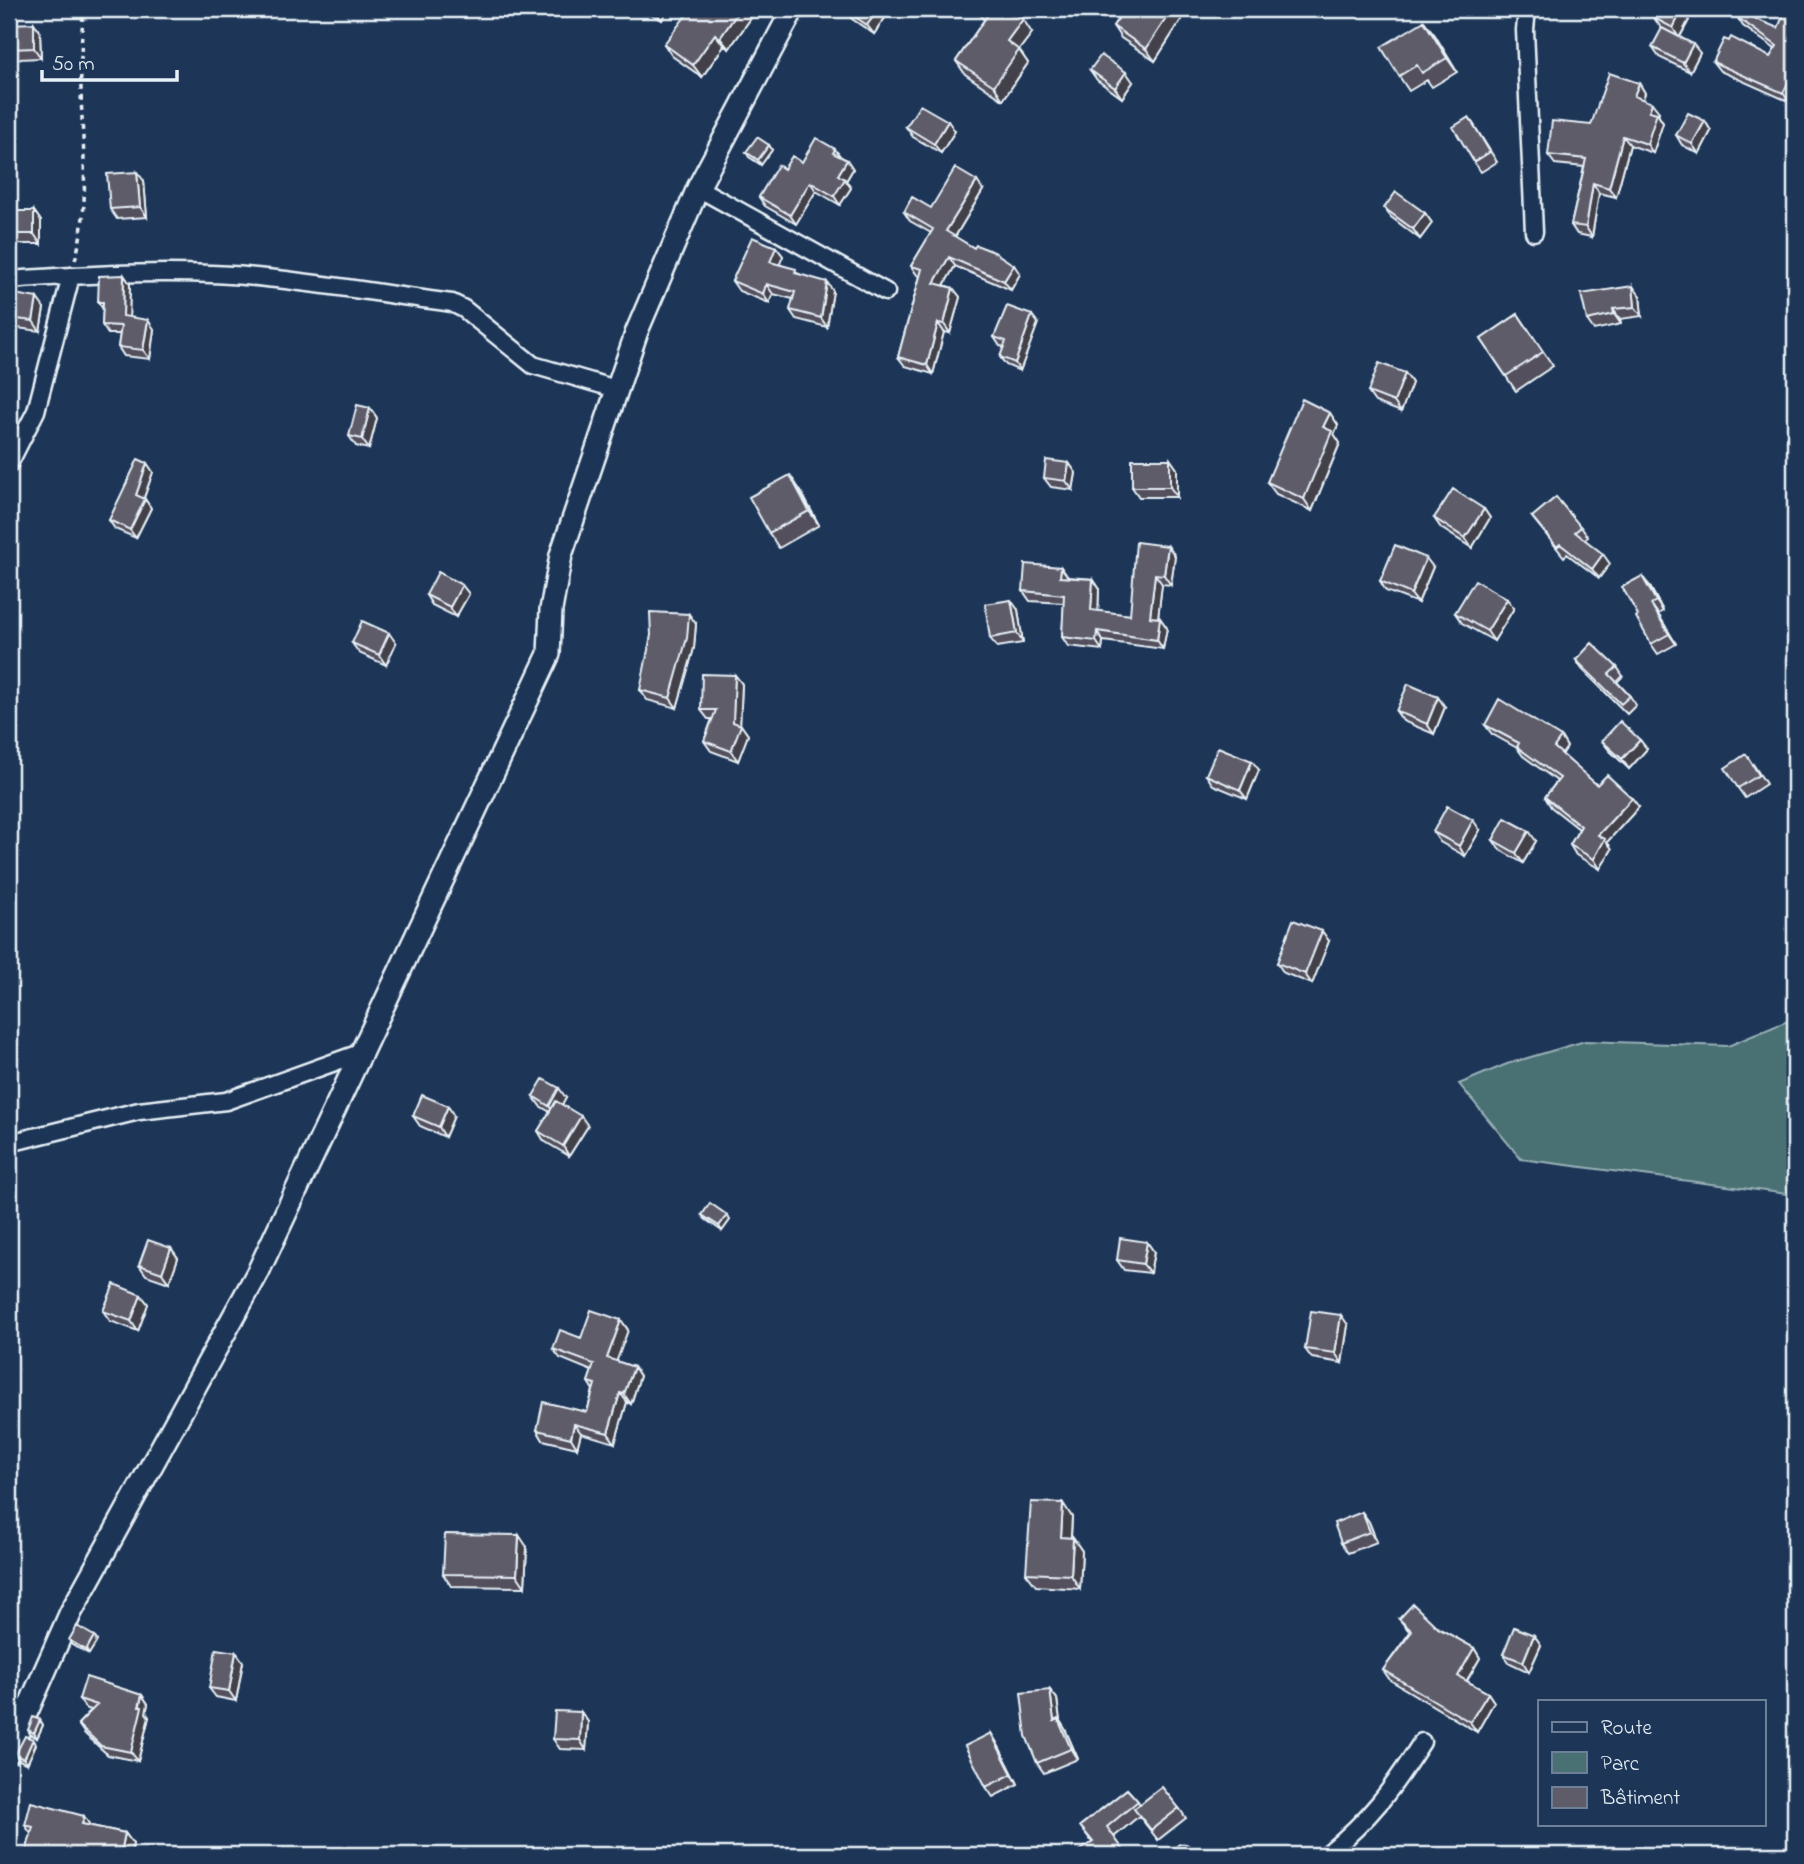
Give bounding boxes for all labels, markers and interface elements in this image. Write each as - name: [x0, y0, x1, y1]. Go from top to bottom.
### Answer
- scale bar: [42, 38, 177, 82]
- text: 50 m: [52, 50, 95, 80]
- legend: [1538, 1700, 1766, 1826]
- text: Route: [1601, 1714, 1653, 1744]
- text: Parc: [1601, 1750, 1640, 1780]
- text: Bâtiment: [1600, 1784, 1680, 1814]

